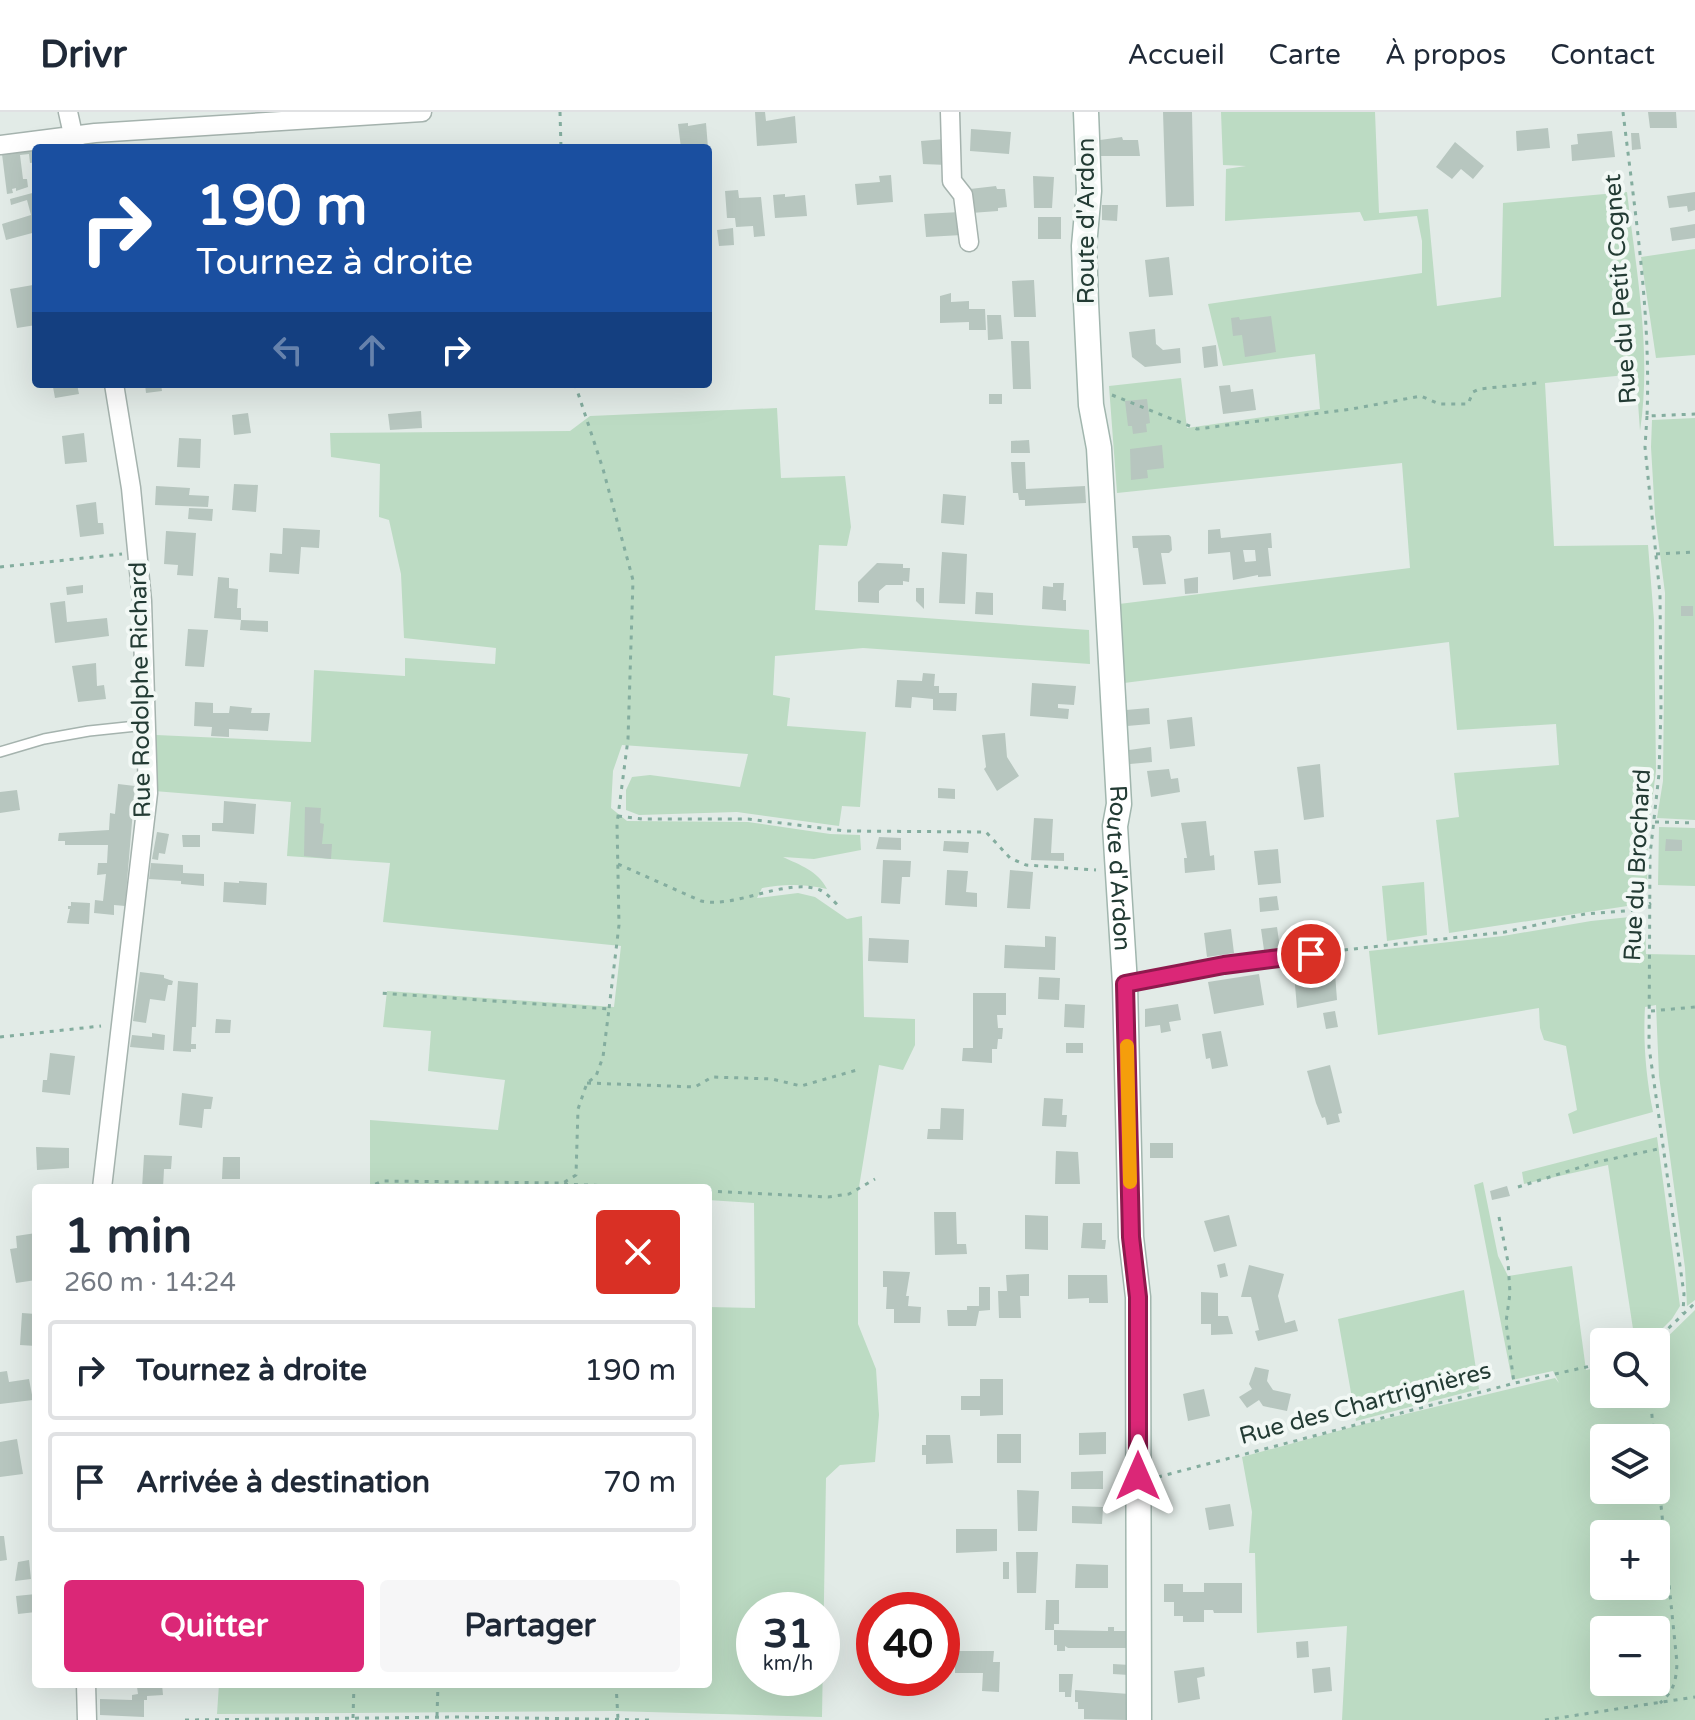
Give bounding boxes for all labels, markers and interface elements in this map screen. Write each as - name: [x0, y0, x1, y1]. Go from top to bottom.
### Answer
- text: Drivr: [40, 32, 127, 78]
- text: Accueil: [1127, 38, 1225, 72]
- text: Carte: [1269, 38, 1341, 72]
- text: À propos: [1385, 38, 1506, 72]
- text: Contact: [1550, 38, 1655, 72]
- street label: Route d'Ardon: [1072, 138, 1101, 304]
- text: 190 m: [196, 173, 367, 240]
- street label: Rue du Petit Cognet: [1598, 173, 1643, 405]
- icon: right: [64, 176, 168, 280]
- text: Tournez à droite: [196, 241, 473, 284]
- icon: left: [266, 328, 310, 372]
- icon: ahead: [350, 328, 394, 372]
- icon: right: [434, 328, 478, 372]
- street label: Rue Rodolphe Richard: [124, 562, 157, 818]
- street label: Rue du Brochard: [1618, 768, 1657, 962]
- street label: Route d'Ardon: [1099, 784, 1137, 952]
- pin: [1277, 920, 1345, 988]
- icon: arrive: [1289, 932, 1333, 976]
- text: 1 min: [64, 1208, 192, 1266]
- button: close: [596, 1210, 680, 1294]
- text: 260 m · 14:24: [64, 1267, 236, 1298]
- map controls: [1590, 1328, 1670, 1696]
- button: search: [1590, 1328, 1670, 1408]
- icon: right: [68, 1348, 112, 1392]
- text: Tournez à droite: [136, 1352, 367, 1389]
- text: 190 m: [584, 1352, 676, 1389]
- street label: Rue des Chartrignières: [1236, 1356, 1494, 1451]
- button: layers: [1590, 1424, 1670, 1504]
- position arrow: [1096, 1434, 1180, 1518]
- icon: arrive: [68, 1460, 112, 1504]
- text: Arrivée à destination: [136, 1464, 430, 1501]
- text: 70 m: [603, 1464, 676, 1501]
- button: +: [1590, 1520, 1670, 1600]
- button: Quitter: [64, 1580, 364, 1672]
- button: Partager: [380, 1580, 680, 1672]
- speed limit sign: 40: [856, 1592, 960, 1696]
- text: 31: [763, 1610, 813, 1658]
- button: −: [1590, 1616, 1670, 1696]
- text: km/h: [763, 1652, 813, 1676]

